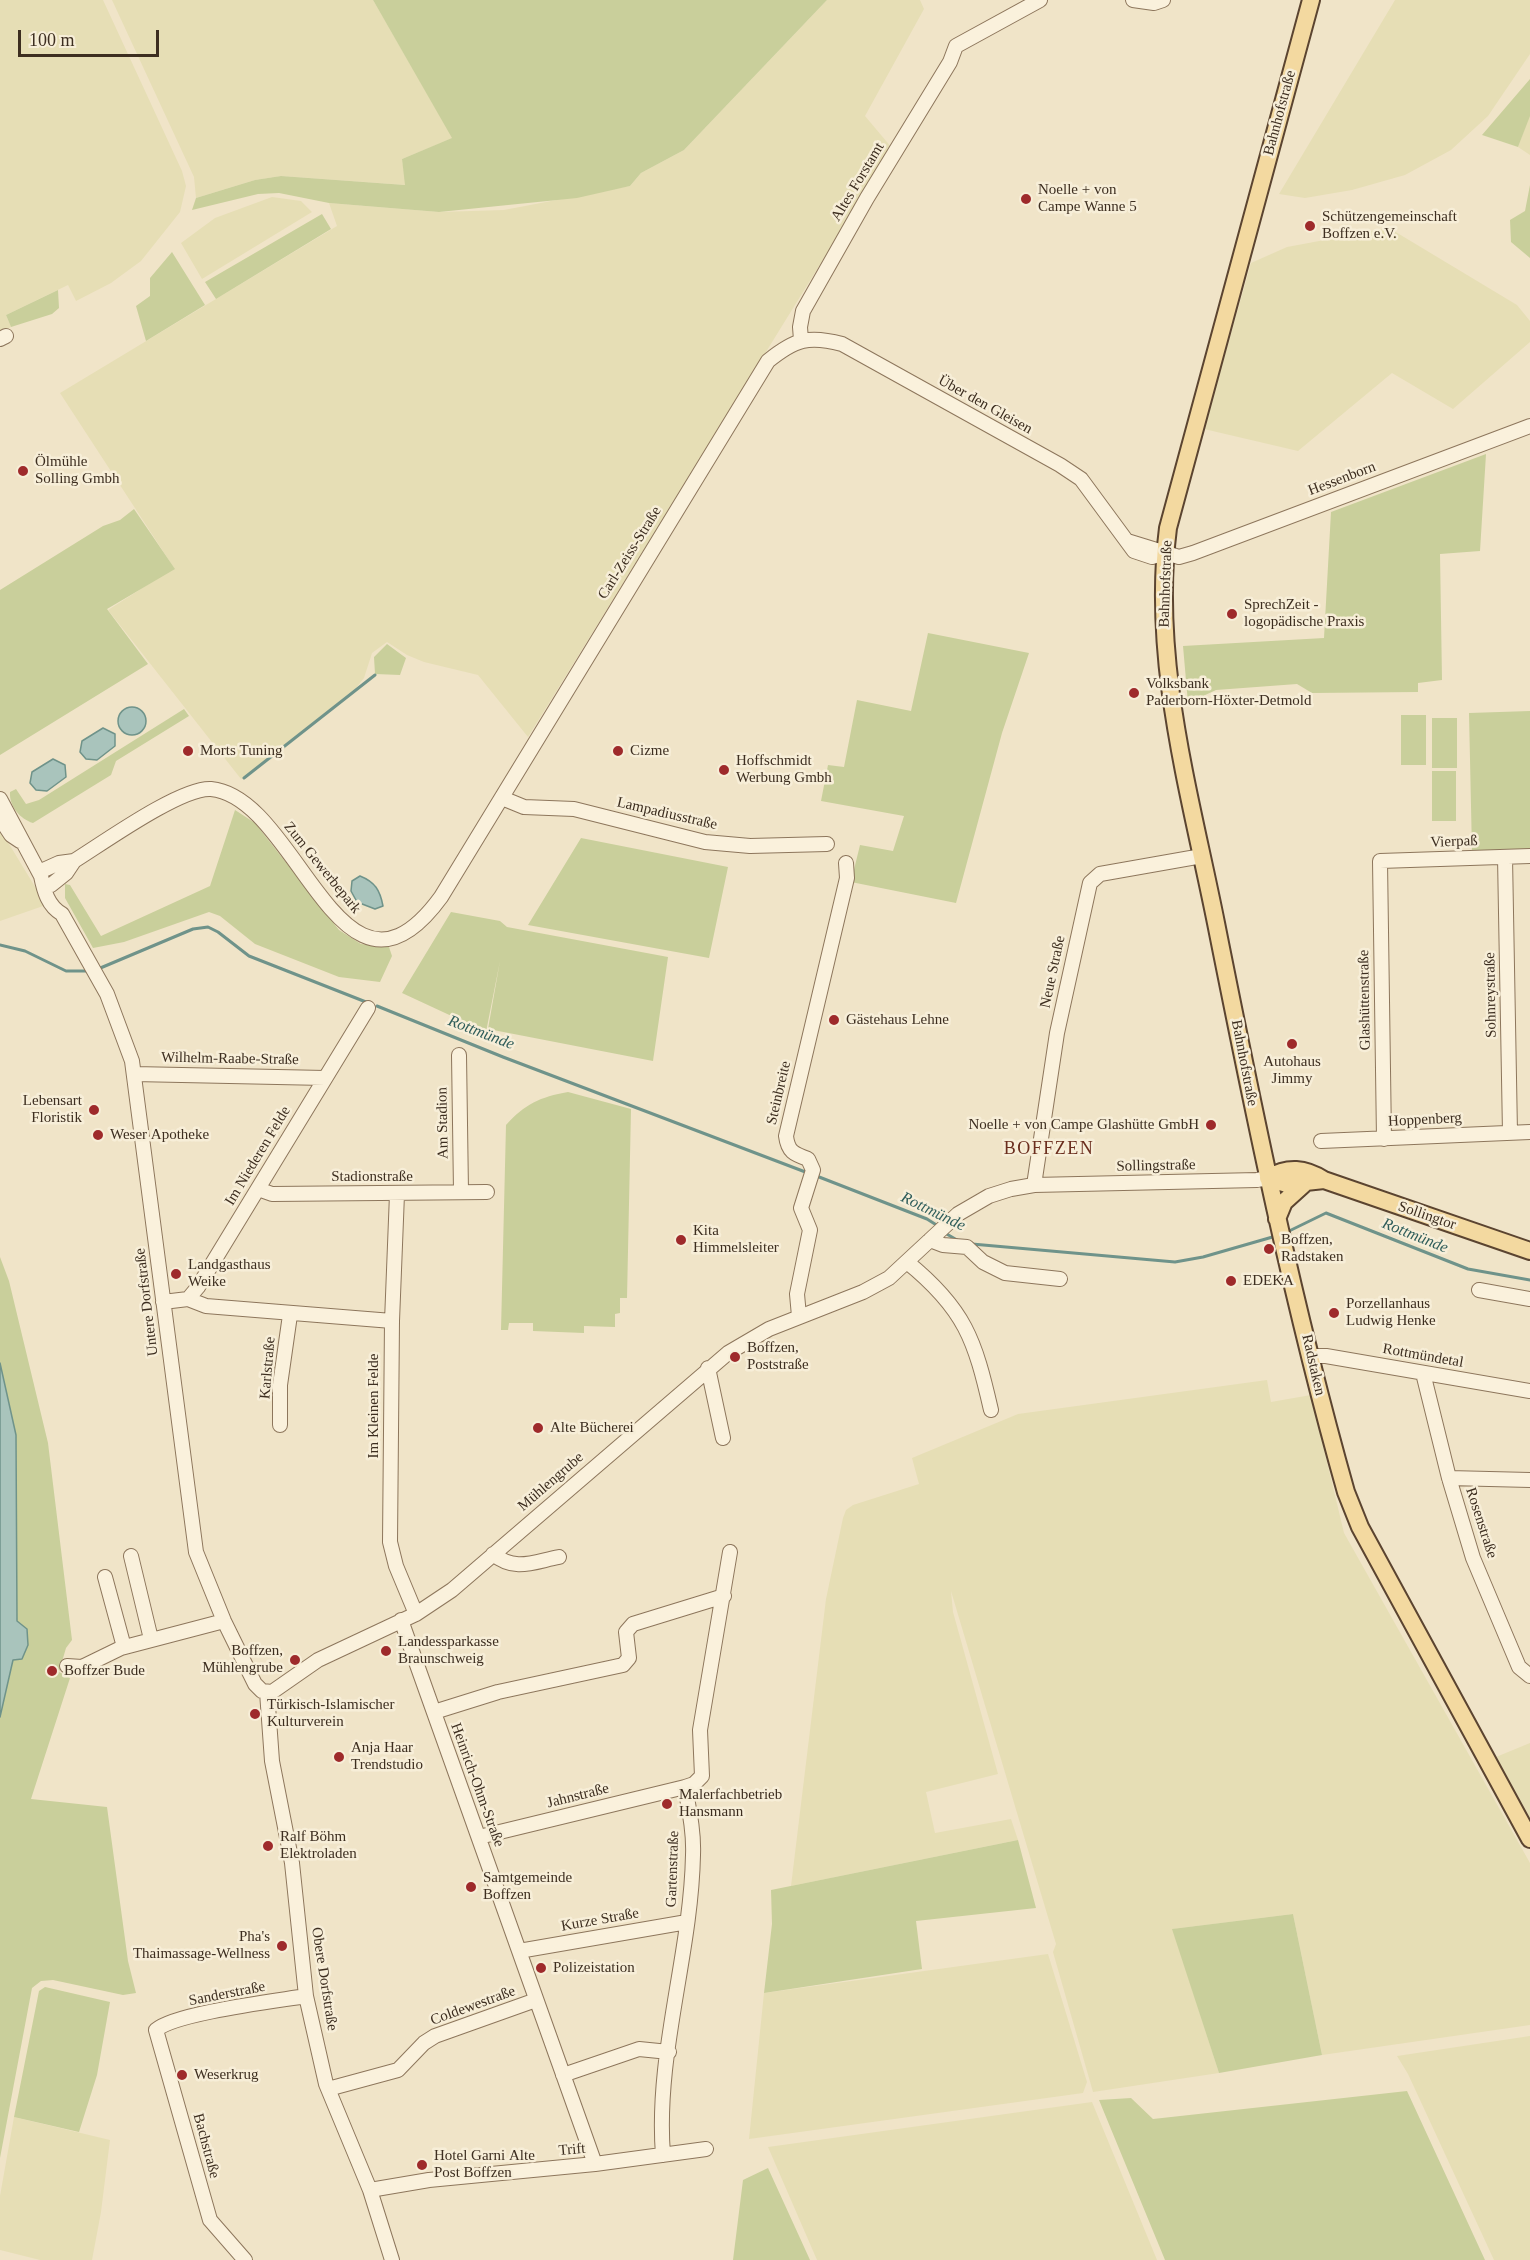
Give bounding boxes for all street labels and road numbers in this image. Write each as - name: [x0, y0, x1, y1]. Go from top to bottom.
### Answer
- street label: Bahnhofstraße: [1260, 68, 1300, 158]
- street label: Altes Forstamt: [827, 139, 889, 225]
- street label: Über den Gleisen: [935, 372, 1035, 438]
- street label: Hessenborn: [1306, 458, 1378, 500]
- street label: Carl-Zeiss-Straße: [594, 503, 666, 603]
- street label: Bahnhofstraße: [1155, 540, 1177, 628]
- street label: Lampadiusstraße: [615, 794, 719, 834]
- street label: Zum Gewerbepark: [279, 818, 365, 918]
- street label: Vierpaß: [1430, 832, 1478, 852]
- street label: Neue Straße: [1037, 934, 1069, 1010]
- street label: Glashüttenstraße: [1355, 949, 1375, 1051]
- street label: Sohnreystraße: [1481, 952, 1501, 1038]
- street label: Bahnhofstraße: [1227, 1018, 1261, 1108]
- street label: Wilhelm-Raabe-Straße: [161, 1049, 299, 1069]
- street label: Steinbreite: [763, 1059, 795, 1127]
- street label: Am Stadion: [433, 1087, 453, 1159]
- street label: Im Niederen Felde: [221, 1103, 295, 1209]
- street label: Hoppenberg: [1388, 1109, 1462, 1131]
- street label: Sollingstraße: [1116, 1156, 1196, 1176]
- street label: Stadionstraße: [331, 1168, 413, 1186]
- street label: Sollingtor: [1396, 1198, 1458, 1234]
- street label: Untere Dorfstraße: [131, 1247, 163, 1357]
- street label: Radstaken: [1297, 1333, 1329, 1397]
- street label: Karlstraße: [256, 1336, 280, 1400]
- street label: Rottmündetal: [1381, 1340, 1465, 1372]
- street label: Im Kleinen Felde: [365, 1354, 383, 1458]
- street label: Mühlengrube: [515, 1449, 587, 1515]
- street label: Rosenstraße: [1461, 1485, 1501, 1561]
- street label: Heinrich-Ohm-Straße: [446, 1720, 508, 1850]
- street label: Jahnstraße: [545, 1780, 611, 1812]
- street label: Gartenstraße: [663, 1830, 683, 1908]
- street label: Kurze Straße: [560, 1904, 640, 1936]
- street label: Obere Dorfstraße: [307, 1926, 341, 2032]
- street label: Sanderstraße: [187, 1978, 267, 2010]
- street label: Coldewestraße: [428, 1982, 518, 2030]
- street label: Bachstraße: [189, 2111, 223, 2181]
- street label: Trift: [558, 2140, 586, 2160]

